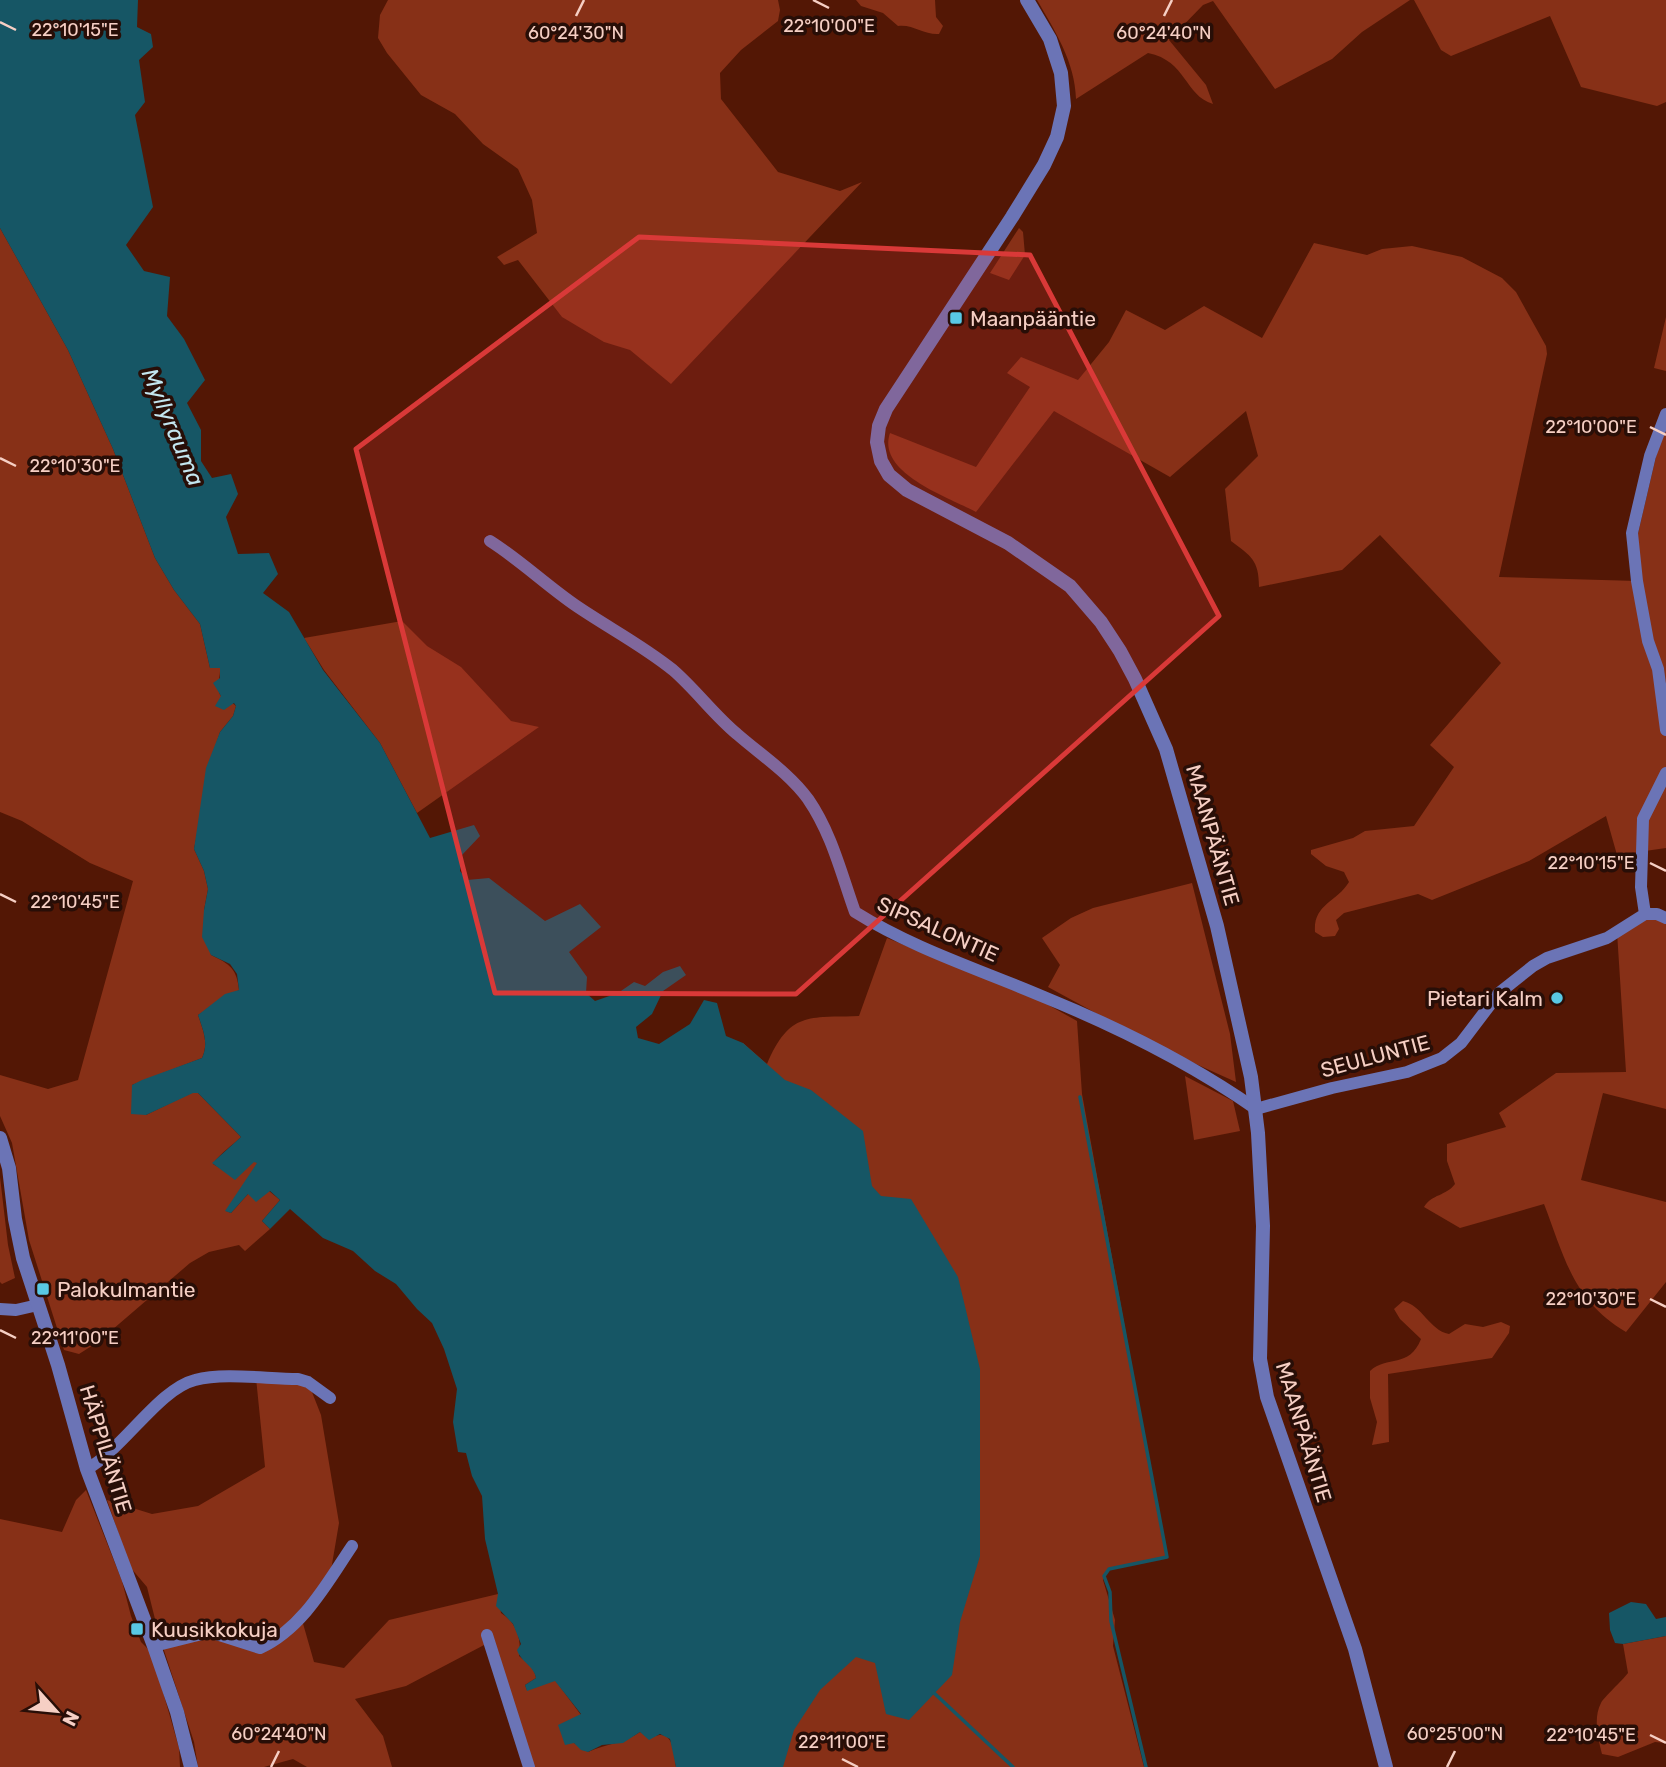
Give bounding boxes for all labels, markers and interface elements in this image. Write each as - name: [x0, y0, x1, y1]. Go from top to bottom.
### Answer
- text: 22°10'00"E: [783, 15, 875, 37]
- text: 22°10'15"E: [31, 19, 119, 41]
- text: 60°24'30"N: [528, 22, 624, 44]
- text: 60°24'40"N: [1116, 22, 1212, 44]
- place label: Maanpääntie: [970, 306, 1096, 331]
- marker: Maanpääntie: [948, 310, 964, 326]
- water label: Myllyrauma: [136, 364, 210, 490]
- text: 22°10'00"E: [1545, 416, 1637, 438]
- text: 22°10'30"E: [29, 455, 121, 477]
- street label: MAANPÄÄNTIE: [1181, 762, 1245, 908]
- text: 22°10'15"E: [1547, 852, 1635, 874]
- text: 22°10'45"E: [30, 891, 120, 913]
- street label: SIPSALONTIE: [873, 891, 1003, 967]
- place label: Pietari Kalm: [1427, 986, 1543, 1011]
- marker: Pietari Kalm: [1549, 990, 1565, 1006]
- street label: SEULUNTIE: [1318, 1029, 1432, 1083]
- place label: Palokulmantie: [57, 1277, 195, 1302]
- marker: Palokulmantie: [35, 1281, 51, 1297]
- text: 22°10'30"E: [1545, 1288, 1637, 1310]
- text: 22°11'00"E: [31, 1327, 119, 1349]
- street label: MAANPÄÄNTIE: [1271, 1359, 1337, 1505]
- street label: HÄPPILÄNTIE: [75, 1382, 137, 1516]
- place label: Kuusikkokuja: [151, 1617, 278, 1642]
- marker: Kuusikkokuja: [129, 1621, 145, 1637]
- north arrow: [21, 1676, 91, 1746]
- text: N: [57, 1707, 84, 1730]
- text: 60°24'40"N: [231, 1723, 327, 1745]
- text: 60°25'00"N: [1407, 1723, 1503, 1745]
- text: 22°10'45"E: [1546, 1724, 1636, 1746]
- text: 22°11'00"E: [798, 1731, 886, 1753]

